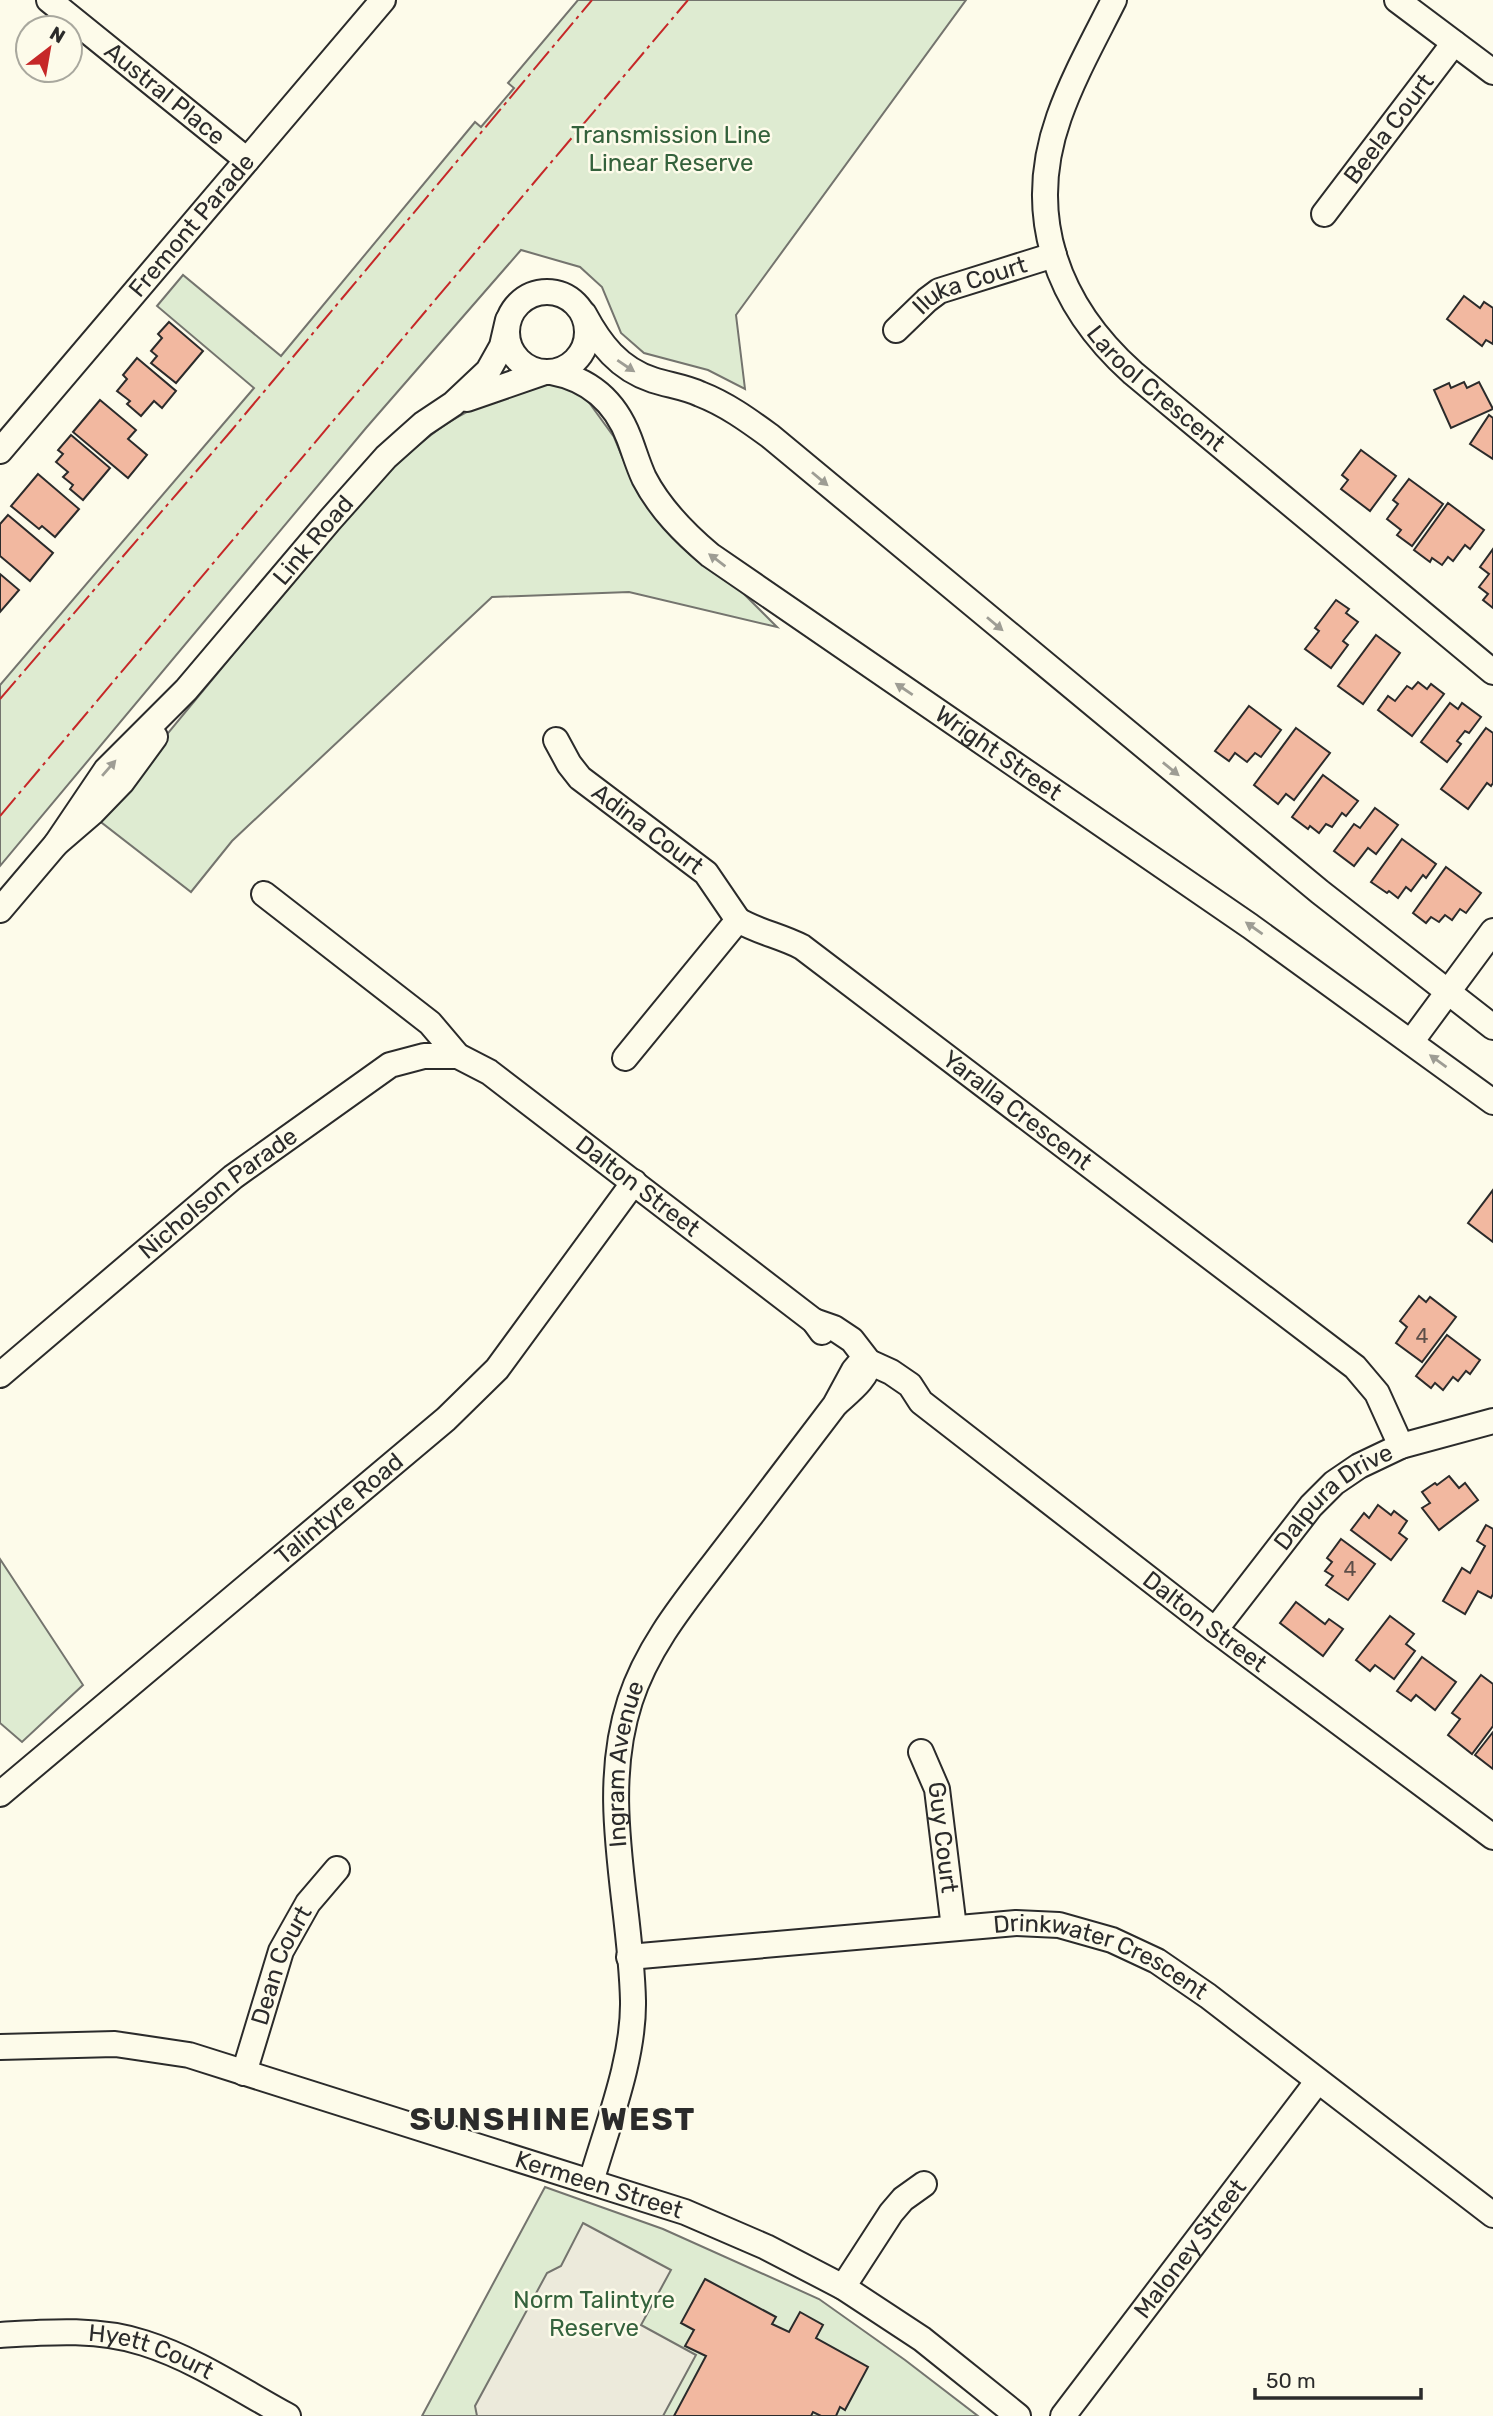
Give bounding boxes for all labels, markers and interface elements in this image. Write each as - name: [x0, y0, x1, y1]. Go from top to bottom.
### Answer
- north arrow: [14, 14, 84, 84]
- text: N: [46, 21, 69, 48]
- street label: Austral Place: [99, 37, 231, 151]
- street label: Beela Court: [1338, 68, 1439, 189]
- park label: Transmission Line Linear Reserve: [571, 121, 771, 177]
- street label: Fremont Parade: [123, 148, 260, 303]
- street label: Iluka Court: [907, 250, 1030, 320]
- street label: Larool Crescent: [1081, 320, 1231, 457]
- one-way arrow: [617, 359, 635, 373]
- one-way arrow: [810, 472, 828, 487]
- street label: Link Road: [267, 490, 359, 591]
- one-way arrow: [707, 553, 726, 567]
- one-way arrow: [987, 616, 1004, 631]
- one-way arrow: [895, 682, 913, 696]
- street label: Wright Street: [930, 700, 1067, 806]
- one-way arrow: [101, 759, 116, 776]
- one-way arrow: [1162, 761, 1179, 776]
- street label: Adina Court: [586, 778, 709, 880]
- one-way arrow: [1245, 921, 1263, 935]
- street label: Yaralla Crescent: [937, 1045, 1097, 1176]
- one-way arrow: [1429, 1055, 1447, 1069]
- street label: Nicholson Parade: [133, 1122, 303, 1265]
- street label: Dalton Street: [570, 1130, 705, 1242]
- house number: 4: [1415, 1323, 1429, 1348]
- street label: Dalpura Drive: [1268, 1438, 1397, 1556]
- street label: Talintyre Road: [269, 1447, 409, 1571]
- house number: 4: [1343, 1556, 1357, 1581]
- street label: Dalton Street: [1137, 1565, 1272, 1678]
- street label: Ingram Avenue: [602, 1677, 650, 1849]
- street label: Guy Court: [922, 1780, 964, 1895]
- street label: Dean Court: [245, 1901, 318, 2028]
- street label: Drinkwater Crescent: [992, 1909, 1213, 2005]
- district label: SUNSHINE WEST: [409, 2100, 697, 2138]
- street label: Kermeen Street: [512, 2145, 686, 2224]
- street label: Maloney Street: [1128, 2174, 1252, 2324]
- park label: Norm Talintyre Reserve: [513, 2286, 675, 2342]
- street label: Hyett Court: [87, 2319, 218, 2385]
- scale bar: [1255, 2356, 1421, 2400]
- text: 50 m: [1266, 2368, 1316, 2393]

